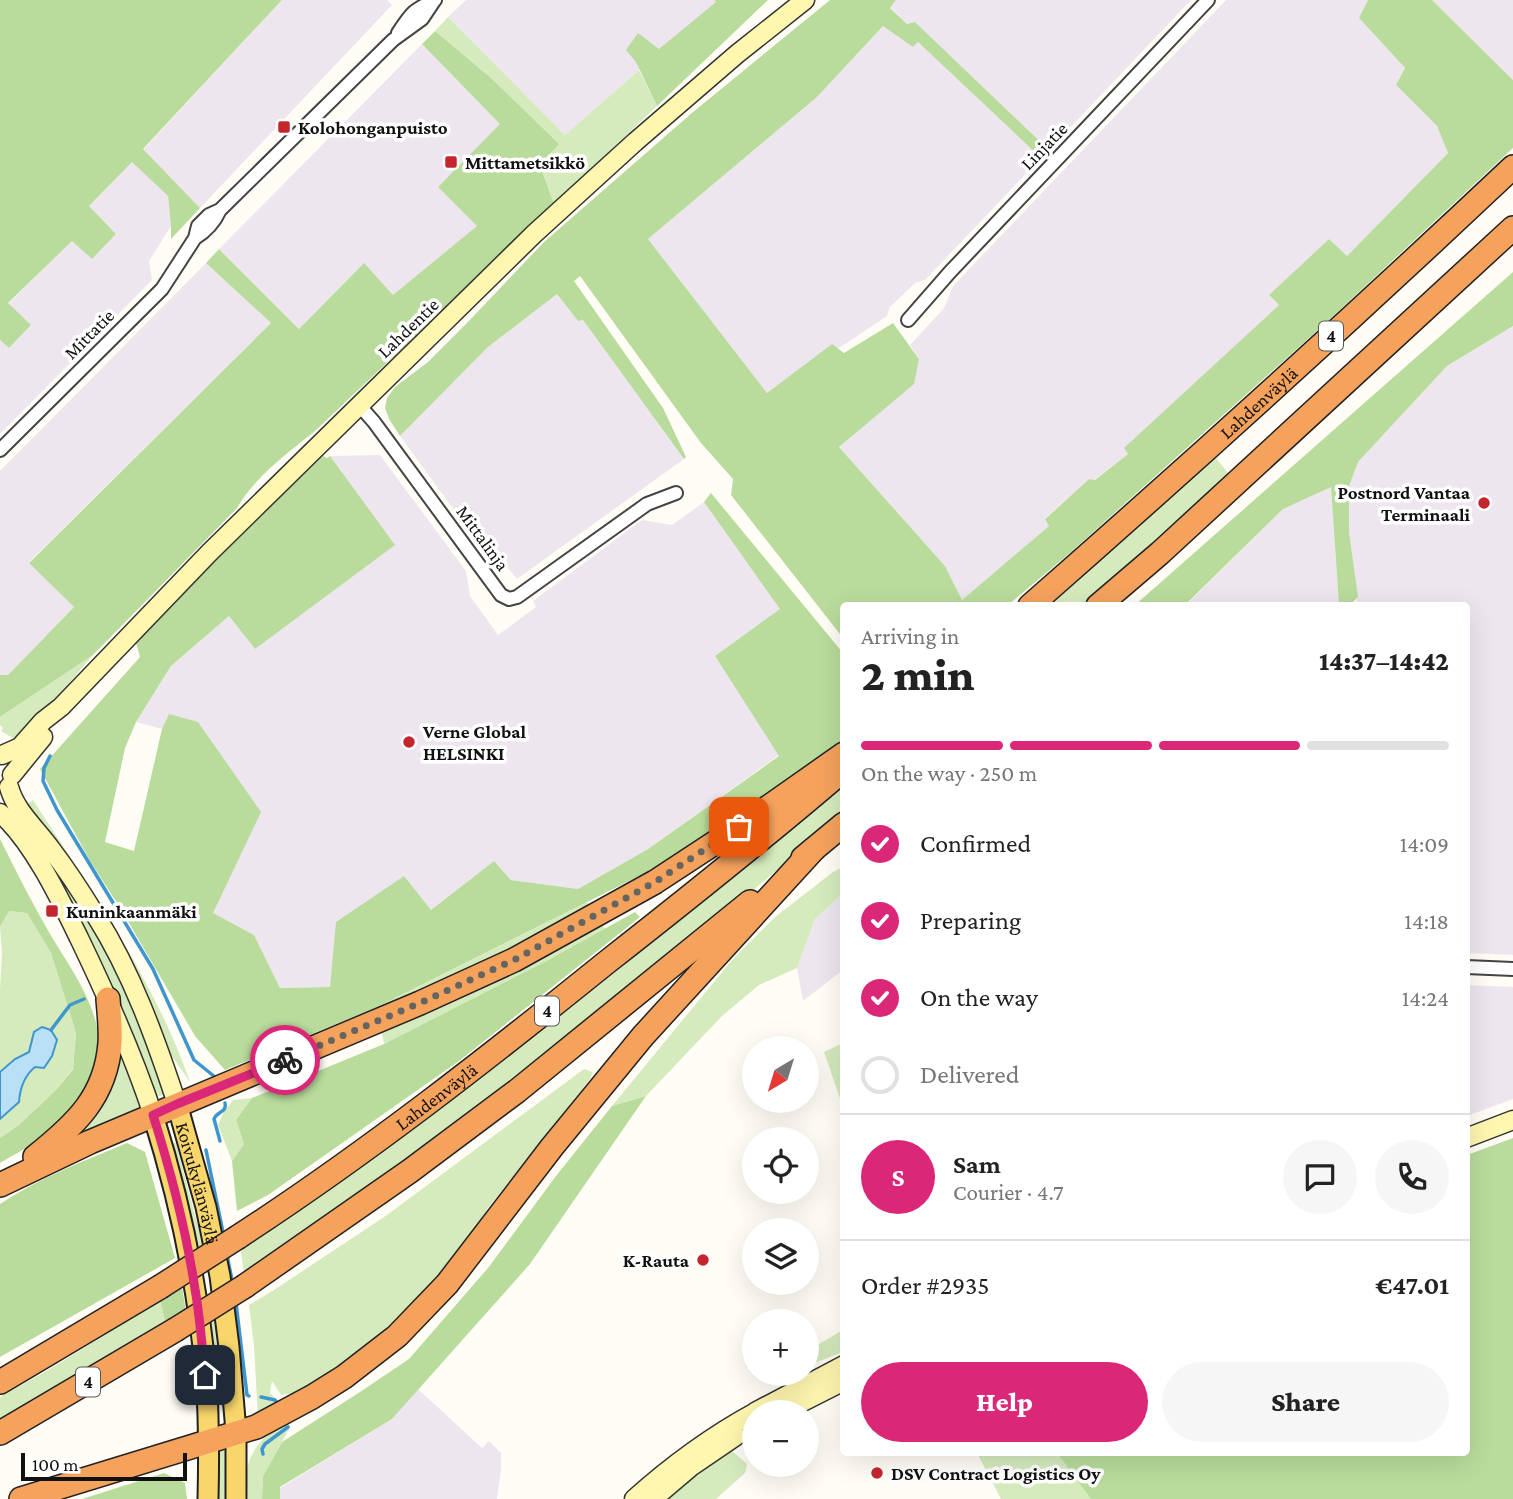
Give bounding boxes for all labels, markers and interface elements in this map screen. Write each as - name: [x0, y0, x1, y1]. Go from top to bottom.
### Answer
- place label: Kolohonganpuisto: [298, 117, 448, 138]
- street label: Linjatie: [1016, 118, 1072, 175]
- marker: Kolohonganpuisto: [276, 119, 292, 135]
- place label: Mittametsikkö: [465, 152, 585, 173]
- marker: Mittametsikkö: [443, 154, 459, 170]
- street label: Lahdentie: [373, 294, 443, 362]
- street label: Mittatie: [60, 305, 118, 363]
- road number: 4: [1319, 322, 1343, 350]
- street label: Lahdenväylä: [1215, 362, 1301, 443]
- place label: Postnord Vantaa Terminaali: [1338, 482, 1471, 525]
- marker: Postnord Vantaa Terminaali: [1476, 495, 1492, 511]
- street label: Mittalinja: [451, 501, 514, 576]
- text: Arriving in: [861, 623, 959, 649]
- text: 14:37–14:42: [1319, 647, 1449, 676]
- text: 2 min: [861, 649, 975, 700]
- place label: Verne Global HELSINKI: [422, 721, 526, 764]
- marker: Verne Global HELSINKI: [401, 734, 417, 750]
- text: On the way · 250 m: [861, 760, 1037, 786]
- pin: [709, 797, 769, 857]
- icon: bag: [720, 808, 758, 846]
- icon: check: [861, 825, 899, 863]
- text: Confirmed: [920, 829, 1031, 858]
- text: 14:09: [1400, 831, 1449, 857]
- place label: Kuninkaanmäki: [66, 901, 197, 922]
- icon: check: [861, 902, 899, 940]
- marker: Kuninkaanmäki: [44, 903, 60, 919]
- text: Preparing: [920, 906, 1021, 935]
- text: 14:18: [1404, 908, 1449, 934]
- icon: check: [861, 979, 899, 1017]
- text: On the way: [920, 983, 1038, 1012]
- text: 14:24: [1402, 985, 1449, 1011]
- road number: 4: [535, 996, 559, 1026]
- courier: [250, 1025, 320, 1095]
- north arrow: [742, 1036, 819, 1113]
- map controls: [742, 1036, 819, 1477]
- icon: bike: [266, 1041, 304, 1079]
- street label: Lahdenväylä: [391, 1059, 481, 1134]
- text: Delivered: [920, 1060, 1019, 1089]
- street label: Koivukylänväylä: [172, 1120, 224, 1246]
- button: locate: [742, 1127, 819, 1204]
- button: chat: [1283, 1140, 1357, 1214]
- button: phone: [1375, 1140, 1449, 1214]
- text: Sam: [953, 1150, 1001, 1179]
- text: S: [892, 1163, 905, 1192]
- text: Courier · 4.7: [953, 1179, 1064, 1205]
- button: layers: [742, 1218, 819, 1295]
- place label: K-Rauta: [623, 1250, 690, 1271]
- marker: K-Rauta: [695, 1252, 711, 1268]
- text: Order #2935: [861, 1271, 990, 1300]
- text: €47.01: [1375, 1271, 1449, 1300]
- button: +: [742, 1309, 819, 1386]
- pin: [175, 1345, 235, 1405]
- icon: home: [186, 1356, 224, 1394]
- button: Help: [861, 1362, 1148, 1442]
- button: Share: [1162, 1362, 1449, 1442]
- road number: 4: [76, 1367, 100, 1396]
- button: −: [742, 1400, 819, 1477]
- scale bar: [21, 1450, 187, 1482]
- text: 100 m: [32, 1454, 79, 1475]
- place label: DSV Contract Logistics Oy: [891, 1463, 1101, 1484]
- marker: DSV Contract Logistics Oy: [869, 1465, 885, 1481]

